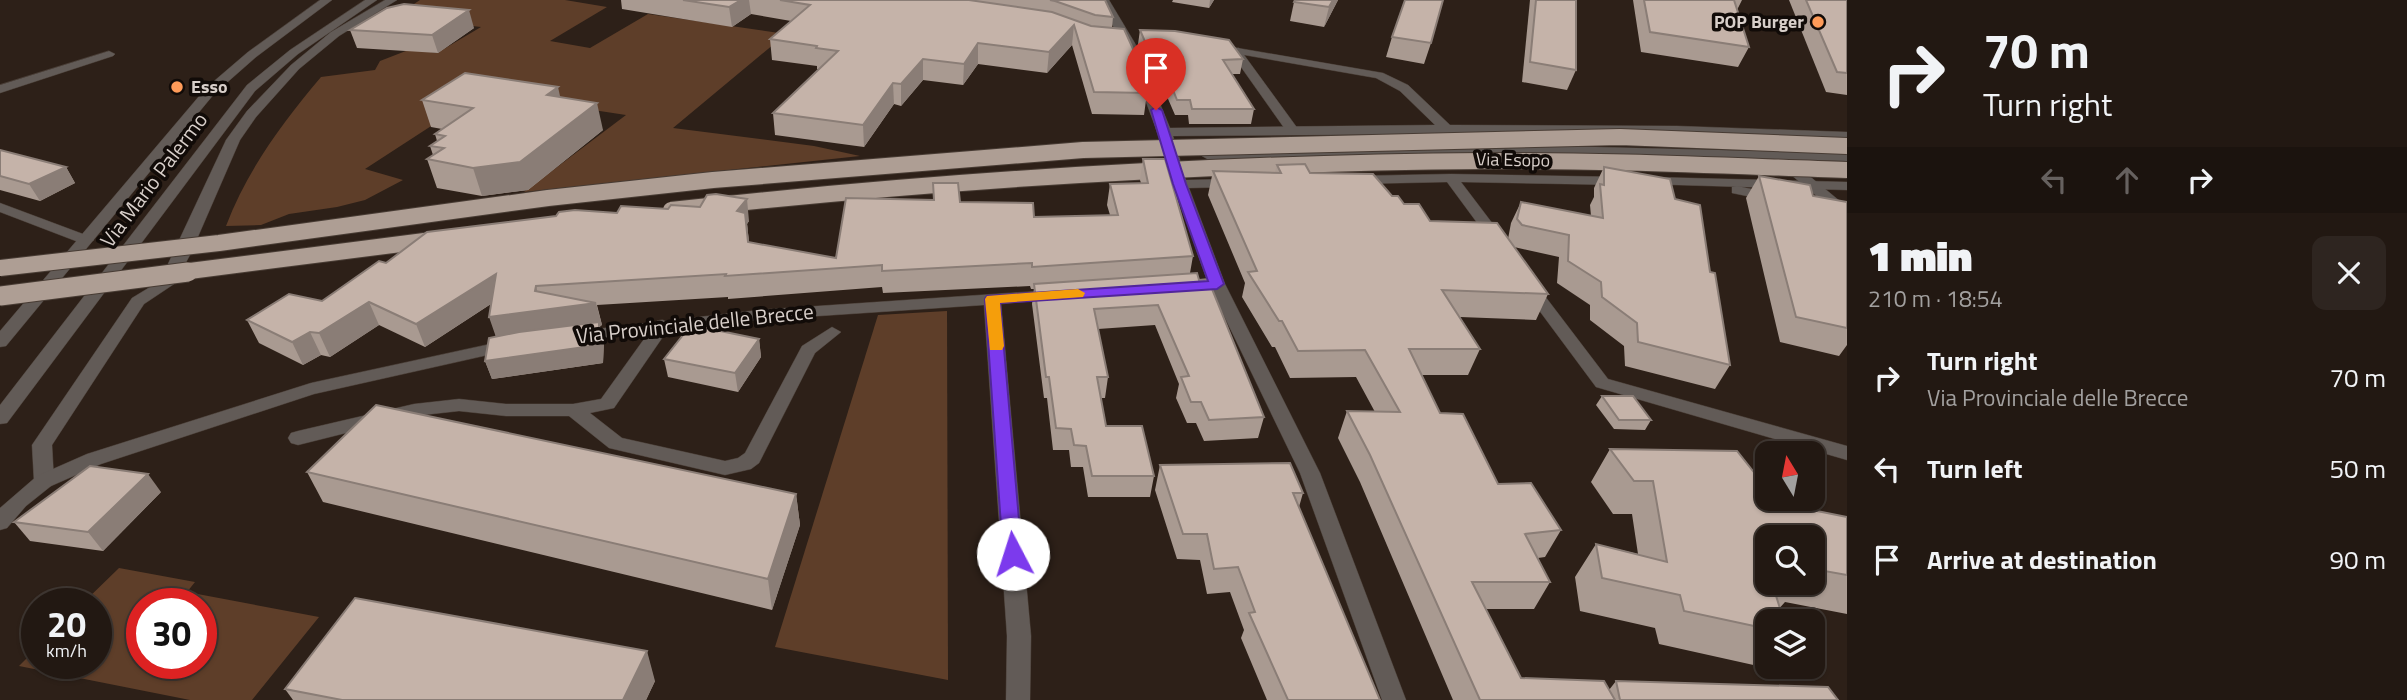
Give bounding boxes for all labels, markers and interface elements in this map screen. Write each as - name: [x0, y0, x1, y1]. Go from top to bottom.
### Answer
- place label: POP Burger: [1714, 8, 1804, 35]
- text: 70 m: [1983, 12, 2090, 87]
- marker: POP Burger: [1810, 14, 1826, 30]
- icon: right: [1868, 28, 1959, 119]
- pin: [1126, 38, 1186, 110]
- icon: arrive: [1137, 49, 1175, 87]
- place label: Esso: [191, 73, 228, 100]
- marker: Esso: [169, 79, 185, 95]
- text: Turn right: [1983, 80, 2112, 128]
- street label: Via Mario Palermo: [92, 105, 215, 254]
- street label: Via Esopo: [1476, 145, 1550, 174]
- icon: left: [2035, 161, 2073, 199]
- icon: ahead: [2108, 161, 2146, 199]
- icon: right: [2181, 161, 2219, 199]
- text: 1 min: [1868, 223, 1972, 287]
- button: close: [2312, 236, 2386, 310]
- text: 210 m · 18:54: [1868, 281, 2003, 316]
- street label: Via Provinciale delle Brecce: [575, 295, 815, 351]
- text: Turn right: [1927, 341, 2038, 380]
- text: 70 m: [2329, 358, 2386, 397]
- icon: right: [1868, 359, 1906, 397]
- text: Via Provinciale delle Brecce: [1927, 380, 2188, 415]
- north arrow: [1755, 441, 1825, 511]
- map controls: [1755, 441, 1825, 679]
- text: Turn left: [1927, 449, 2022, 488]
- text: 50 m: [2329, 449, 2386, 488]
- icon: left: [1868, 450, 1906, 488]
- position arrow: [976, 517, 1050, 591]
- button: search: [1755, 525, 1825, 595]
- text: Arrive at destination: [1927, 540, 2157, 579]
- text: 90 m: [2329, 540, 2386, 579]
- icon: arrive: [1868, 541, 1906, 579]
- speed limit sign: 30: [126, 588, 217, 679]
- text: 20: [47, 597, 86, 651]
- button: layers: [1755, 609, 1825, 679]
- text: km/h: [46, 637, 87, 664]

